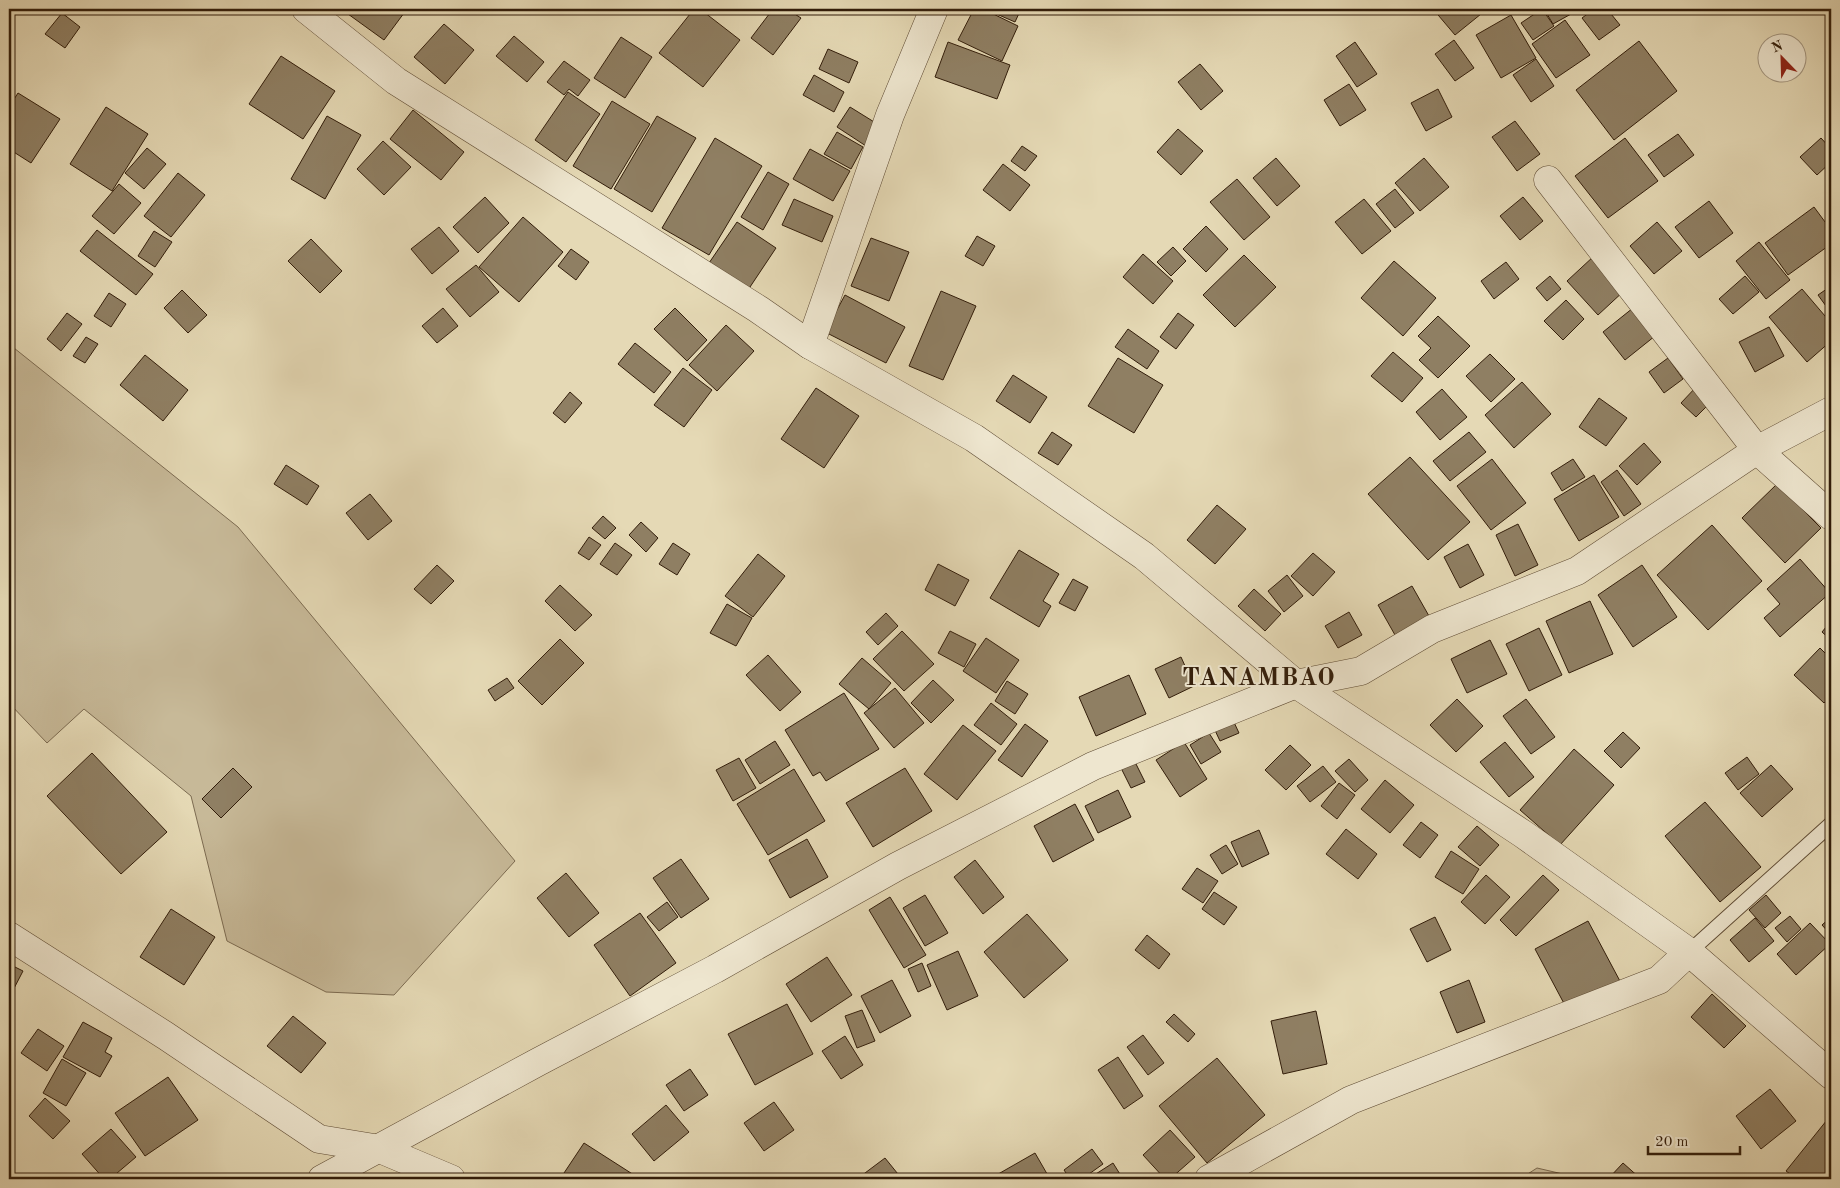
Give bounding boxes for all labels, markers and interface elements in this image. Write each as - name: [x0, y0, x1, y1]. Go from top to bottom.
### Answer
- north arrow: [1758, 32, 1808, 82]
- text: N: [1770, 38, 1785, 55]
- district label: TANAMBAO: [1182, 666, 1336, 691]
- scale bar: [1648, 1123, 1740, 1155]
- text: 20 m: [1655, 1135, 1689, 1150]

